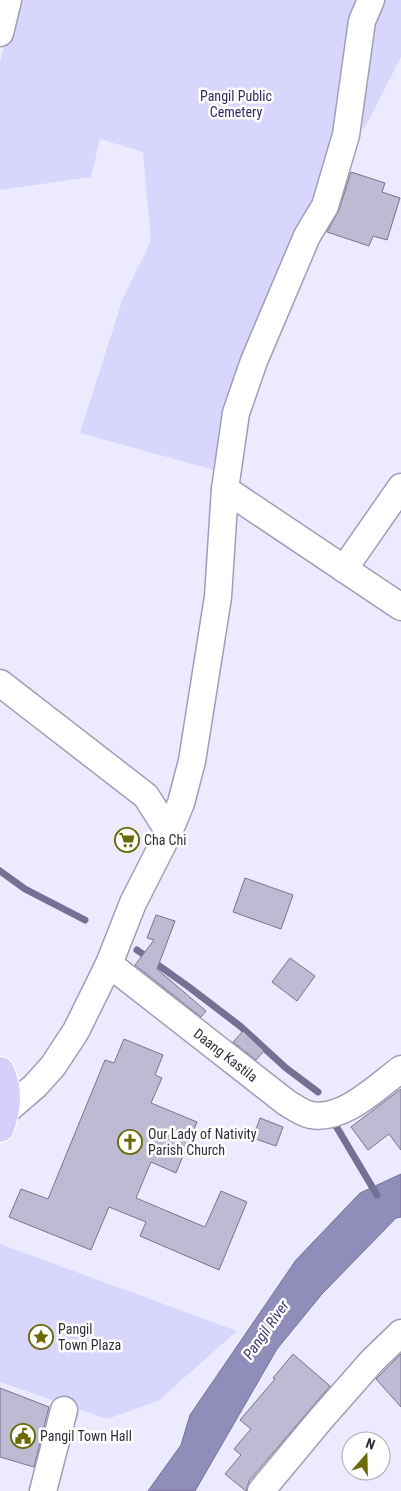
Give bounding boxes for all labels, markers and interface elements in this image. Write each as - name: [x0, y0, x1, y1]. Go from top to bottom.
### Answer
- park label: Pangil Public Cemetery: [200, 88, 272, 120]
- supermarket icon: Cha Chi: [114, 827, 140, 853]
- place label: Cha Chi: [144, 832, 187, 848]
- street label: Daang Kastila: [191, 1025, 261, 1085]
- place label: Our Lady of Nativity Parish Church: [148, 1126, 257, 1158]
- church icon: Our Lady of Nativity Parish Church: [117, 1129, 143, 1155]
- water label: Pangil River: [239, 1297, 293, 1363]
- place label: Pangil Town Plaza: [58, 1321, 121, 1353]
- place icon: Pangil Town Plaza: [28, 1324, 54, 1350]
- public building icon: Pangil Town Hall: [10, 1423, 36, 1449]
- place label: Pangil Town Hall: [40, 1428, 132, 1444]
- north arrow: [341, 1431, 391, 1481]
- text: N: [364, 1435, 377, 1453]

